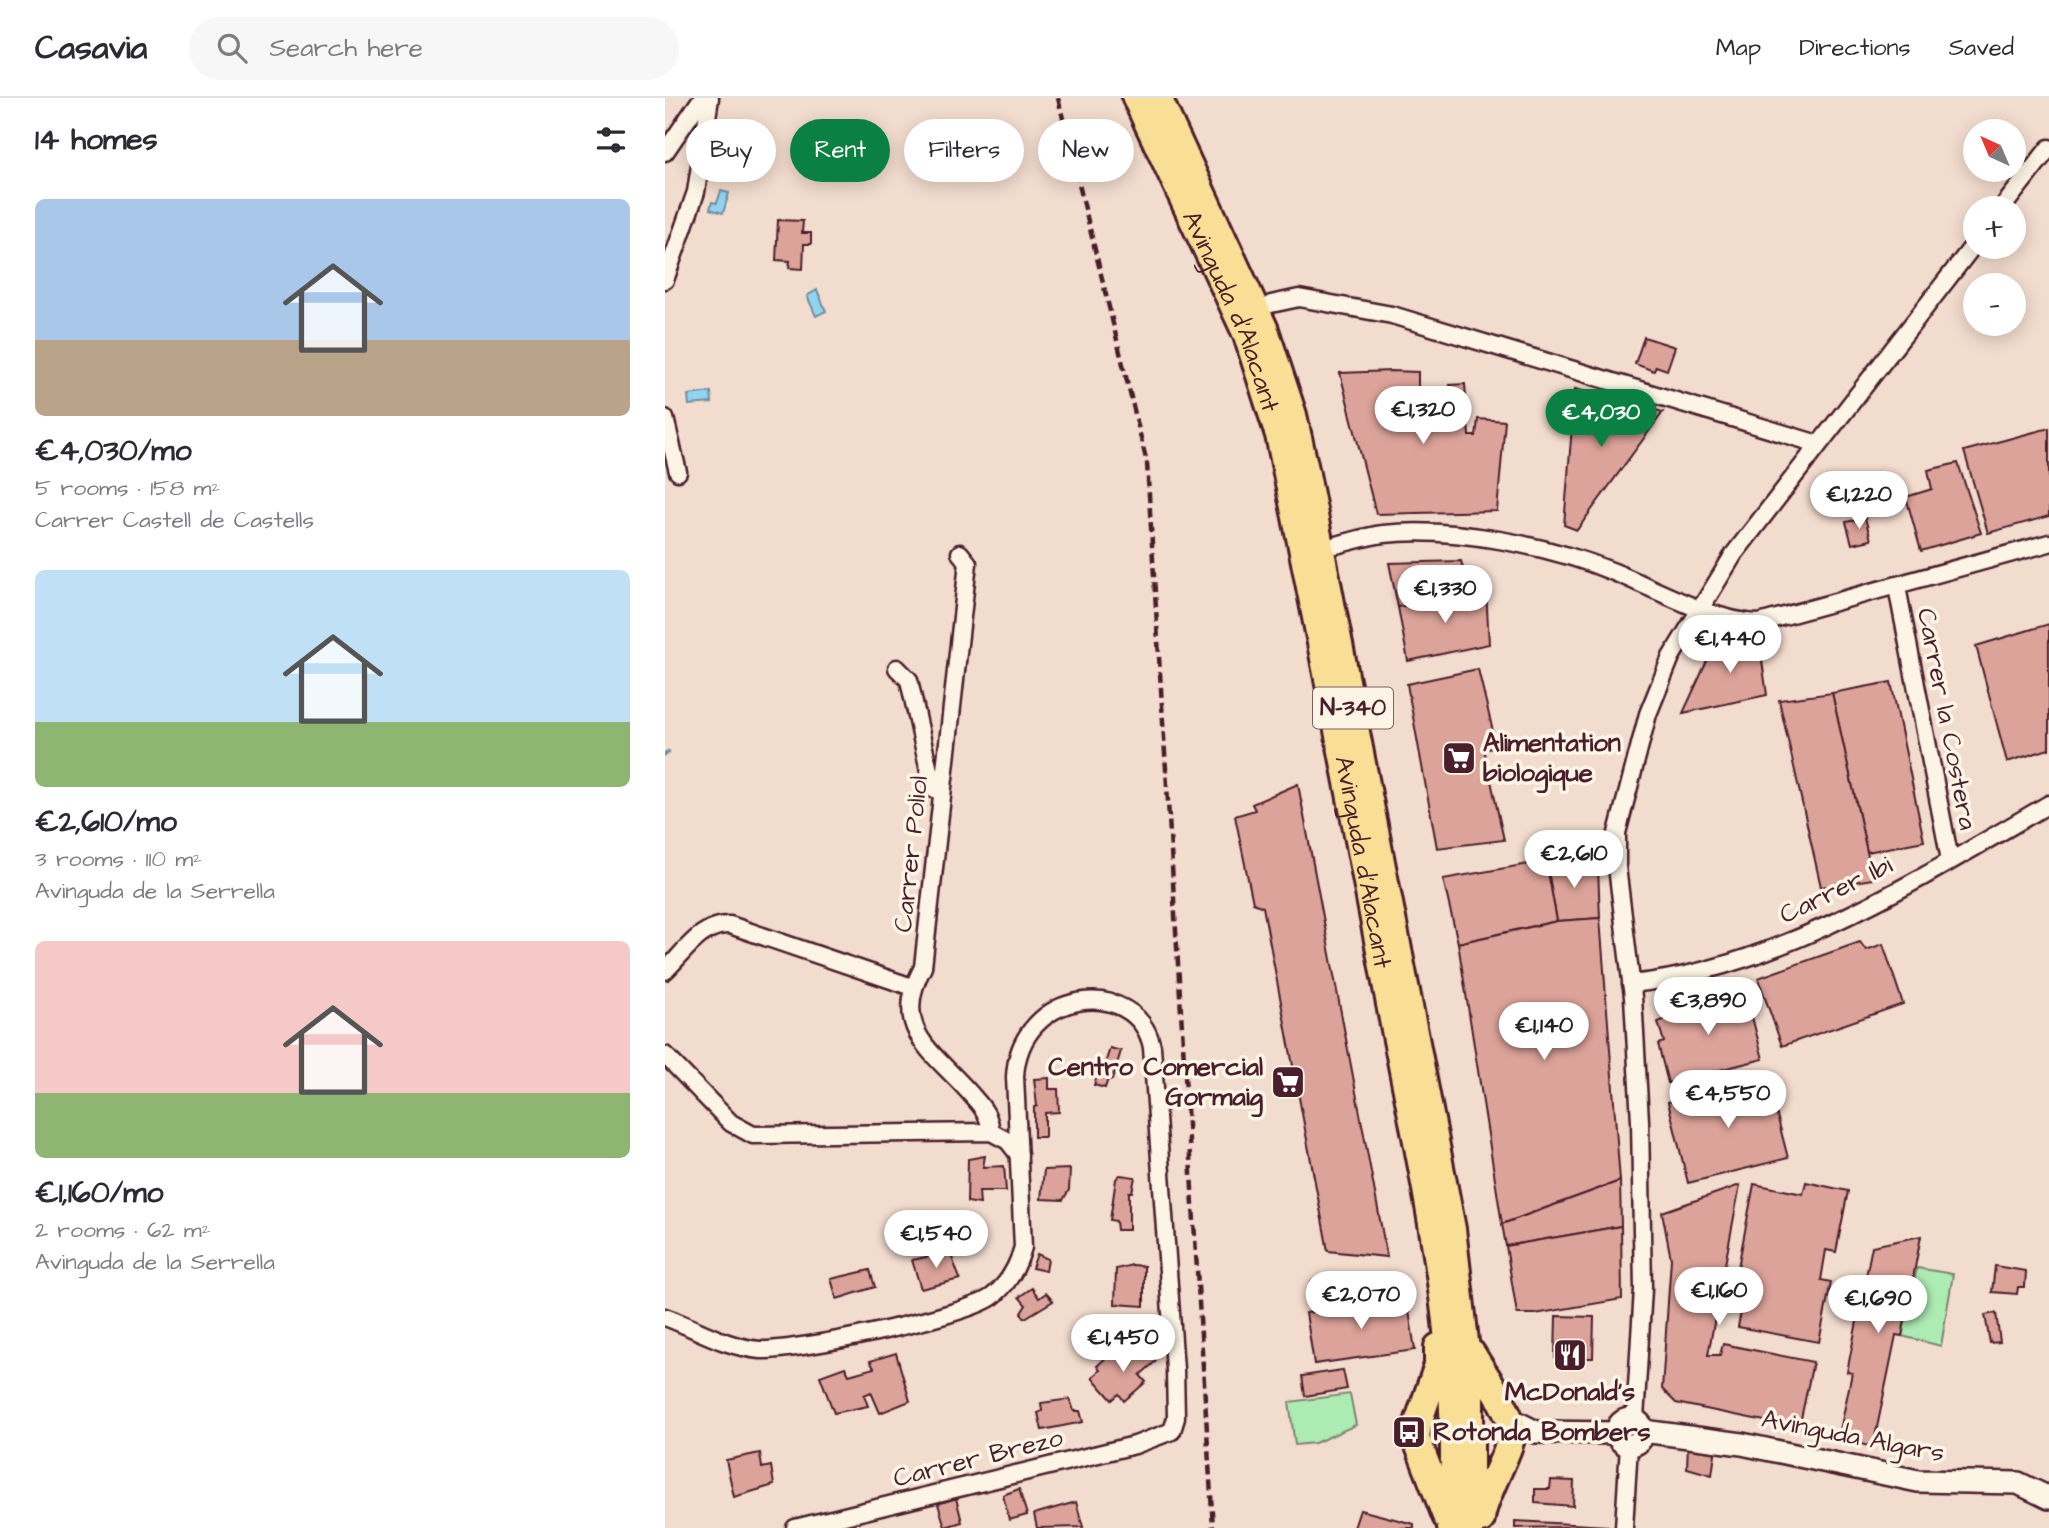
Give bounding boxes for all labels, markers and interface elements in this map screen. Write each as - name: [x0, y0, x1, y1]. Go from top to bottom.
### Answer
- search box: [189, 17, 679, 80]
- text: Casavia: [35, 25, 147, 71]
- icon: search: [213, 29, 251, 67]
- text: Search here: [269, 30, 423, 66]
- text: Map: [1716, 31, 1761, 65]
- text: Directions: [1799, 31, 1911, 65]
- text: Saved: [1949, 31, 2014, 65]
- text: 14 homes: [35, 119, 158, 161]
- chip: Buy: [686, 119, 776, 182]
- chip: Rent: [790, 119, 890, 182]
- chip: Filters: [904, 119, 1024, 182]
- chip: New: [1038, 119, 1134, 182]
- north arrow: [1963, 119, 2027, 182]
- map controls: [1963, 119, 2026, 336]
- icon: filters: [592, 121, 630, 159]
- button: +: [1963, 196, 2026, 259]
- street label: Avinguda d'Alacant: [1173, 205, 1289, 417]
- icon: home: [270, 245, 396, 371]
- button: −: [1963, 273, 2026, 336]
- pin: €1,320: [1366, 386, 1480, 446]
- pin: €4,030: [1544, 390, 1658, 449]
- text: €1,320: [1391, 393, 1455, 425]
- text: €4,030: [1562, 396, 1640, 428]
- text: €4,030/mo: [35, 430, 192, 472]
- text: 5 rooms · 158 m²: [35, 472, 220, 504]
- pin: €1,220: [1802, 472, 1916, 531]
- text: €1,220: [1826, 478, 1892, 510]
- text: Carrer Castell de Castells: [35, 504, 314, 536]
- pin: €1,330: [1388, 566, 1502, 625]
- text: €1,330: [1413, 572, 1477, 604]
- street label: Carrer la Costera: [1908, 605, 1986, 833]
- icon: home: [270, 616, 396, 742]
- pin: €1,440: [1673, 616, 1787, 675]
- text: €1,440: [1694, 622, 1766, 654]
- road number: N-340: [1313, 688, 1393, 728]
- place label: Alimentation biologique: [1483, 725, 1621, 794]
- supermarket icon: Alimentation biologique: [1440, 739, 1478, 777]
- street label: Avinguda d'Alacant: [1325, 753, 1401, 972]
- street label: Carrer Poliol: [885, 774, 937, 934]
- text: €2,610/mo: [35, 801, 177, 843]
- pin: €2,610: [1517, 830, 1631, 890]
- text: €2,610: [1540, 837, 1608, 869]
- text: 3 rooms · 110 m²: [35, 843, 202, 875]
- street label: Carrer Ibi: [1773, 847, 1899, 933]
- text: Avinguda de la Serrella: [35, 875, 275, 907]
- pin: €3,890: [1651, 978, 1765, 1037]
- text: €3,890: [1670, 984, 1746, 1016]
- icon: home: [270, 987, 396, 1113]
- pin: €1,140: [1487, 1002, 1601, 1062]
- text: €1,140: [1515, 1009, 1573, 1041]
- place label: Centro Comercial Gormaig: [1048, 1049, 1264, 1118]
- supermarket icon: Centro Comercial Gormaig: [1269, 1063, 1307, 1101]
- pin: €4,550: [1671, 1070, 1785, 1130]
- text: €4,550: [1685, 1077, 1771, 1109]
- text: €1,160/mo: [35, 1172, 163, 1214]
- pin: €1,540: [879, 1210, 993, 1270]
- text: 2 rooms · 62 m²: [35, 1214, 210, 1246]
- text: €1,540: [900, 1217, 972, 1249]
- text: Avinguda de la Serrella: [35, 1246, 275, 1278]
- pin: €1,160: [1662, 1268, 1776, 1327]
- pin: €2,070: [1304, 1272, 1418, 1331]
- text: €1,160: [1690, 1274, 1748, 1306]
- pin: €1,690: [1821, 1276, 1935, 1335]
- text: €2,070: [1322, 1278, 1400, 1310]
- text: €1,690: [1844, 1282, 1912, 1314]
- pin: €1,450: [1066, 1314, 1180, 1374]
- text: €1,450: [1087, 1321, 1159, 1353]
- restaurant icon: McDonald's: [1551, 1336, 1589, 1374]
- place label: McDonald's: [1505, 1374, 1635, 1410]
- street label: Avinguda Algars: [1758, 1401, 1947, 1473]
- bus stop icon: Rotonda Bombers: [1390, 1413, 1428, 1451]
- place label: Rotonda Bombers: [1433, 1414, 1651, 1450]
- street label: Carrer Brezo: [889, 1419, 1067, 1496]

